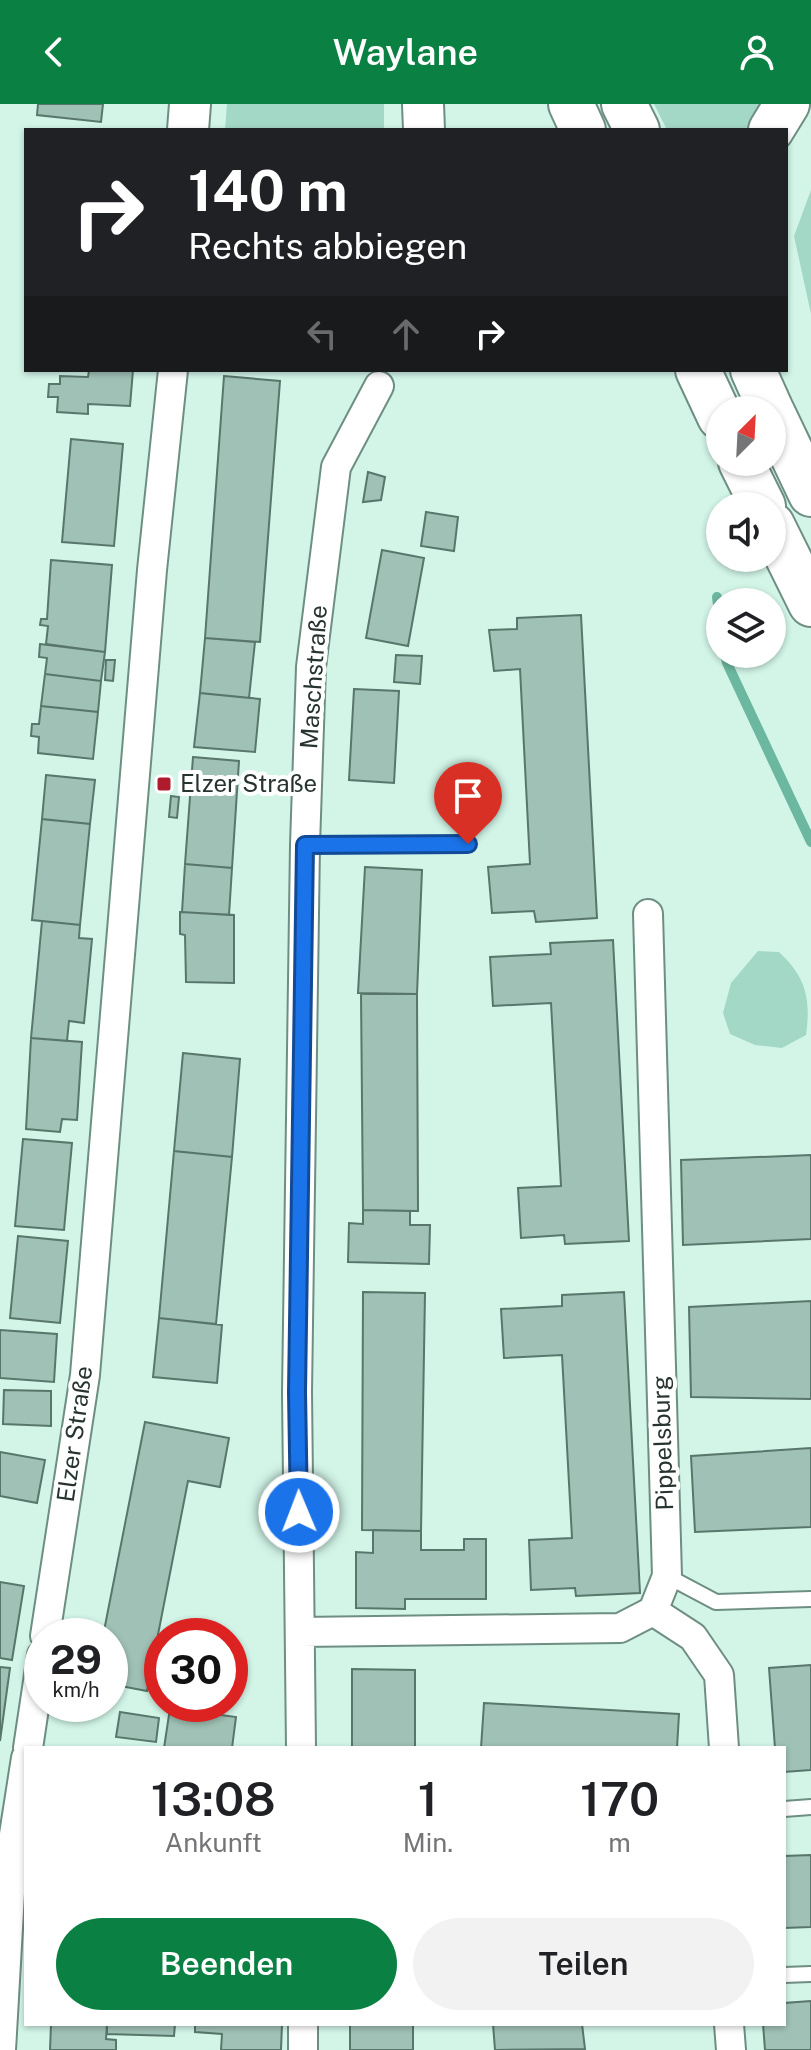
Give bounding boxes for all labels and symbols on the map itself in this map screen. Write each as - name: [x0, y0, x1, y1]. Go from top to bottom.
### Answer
- north arrow: [706, 396, 786, 476]
- street label: Maschstraße: [294, 604, 332, 750]
- pin: [434, 762, 502, 844]
- place label: Elzer Straße: [180, 769, 317, 797]
- marker: Elzer Straße: [155, 775, 173, 793]
- street label: Elzer Straße: [51, 1364, 97, 1504]
- street label: Pippelsburg: [646, 1375, 678, 1511]
- position arrow: [257, 1470, 341, 1554]
- speed limit sign: 30: [144, 1618, 248, 1722]

